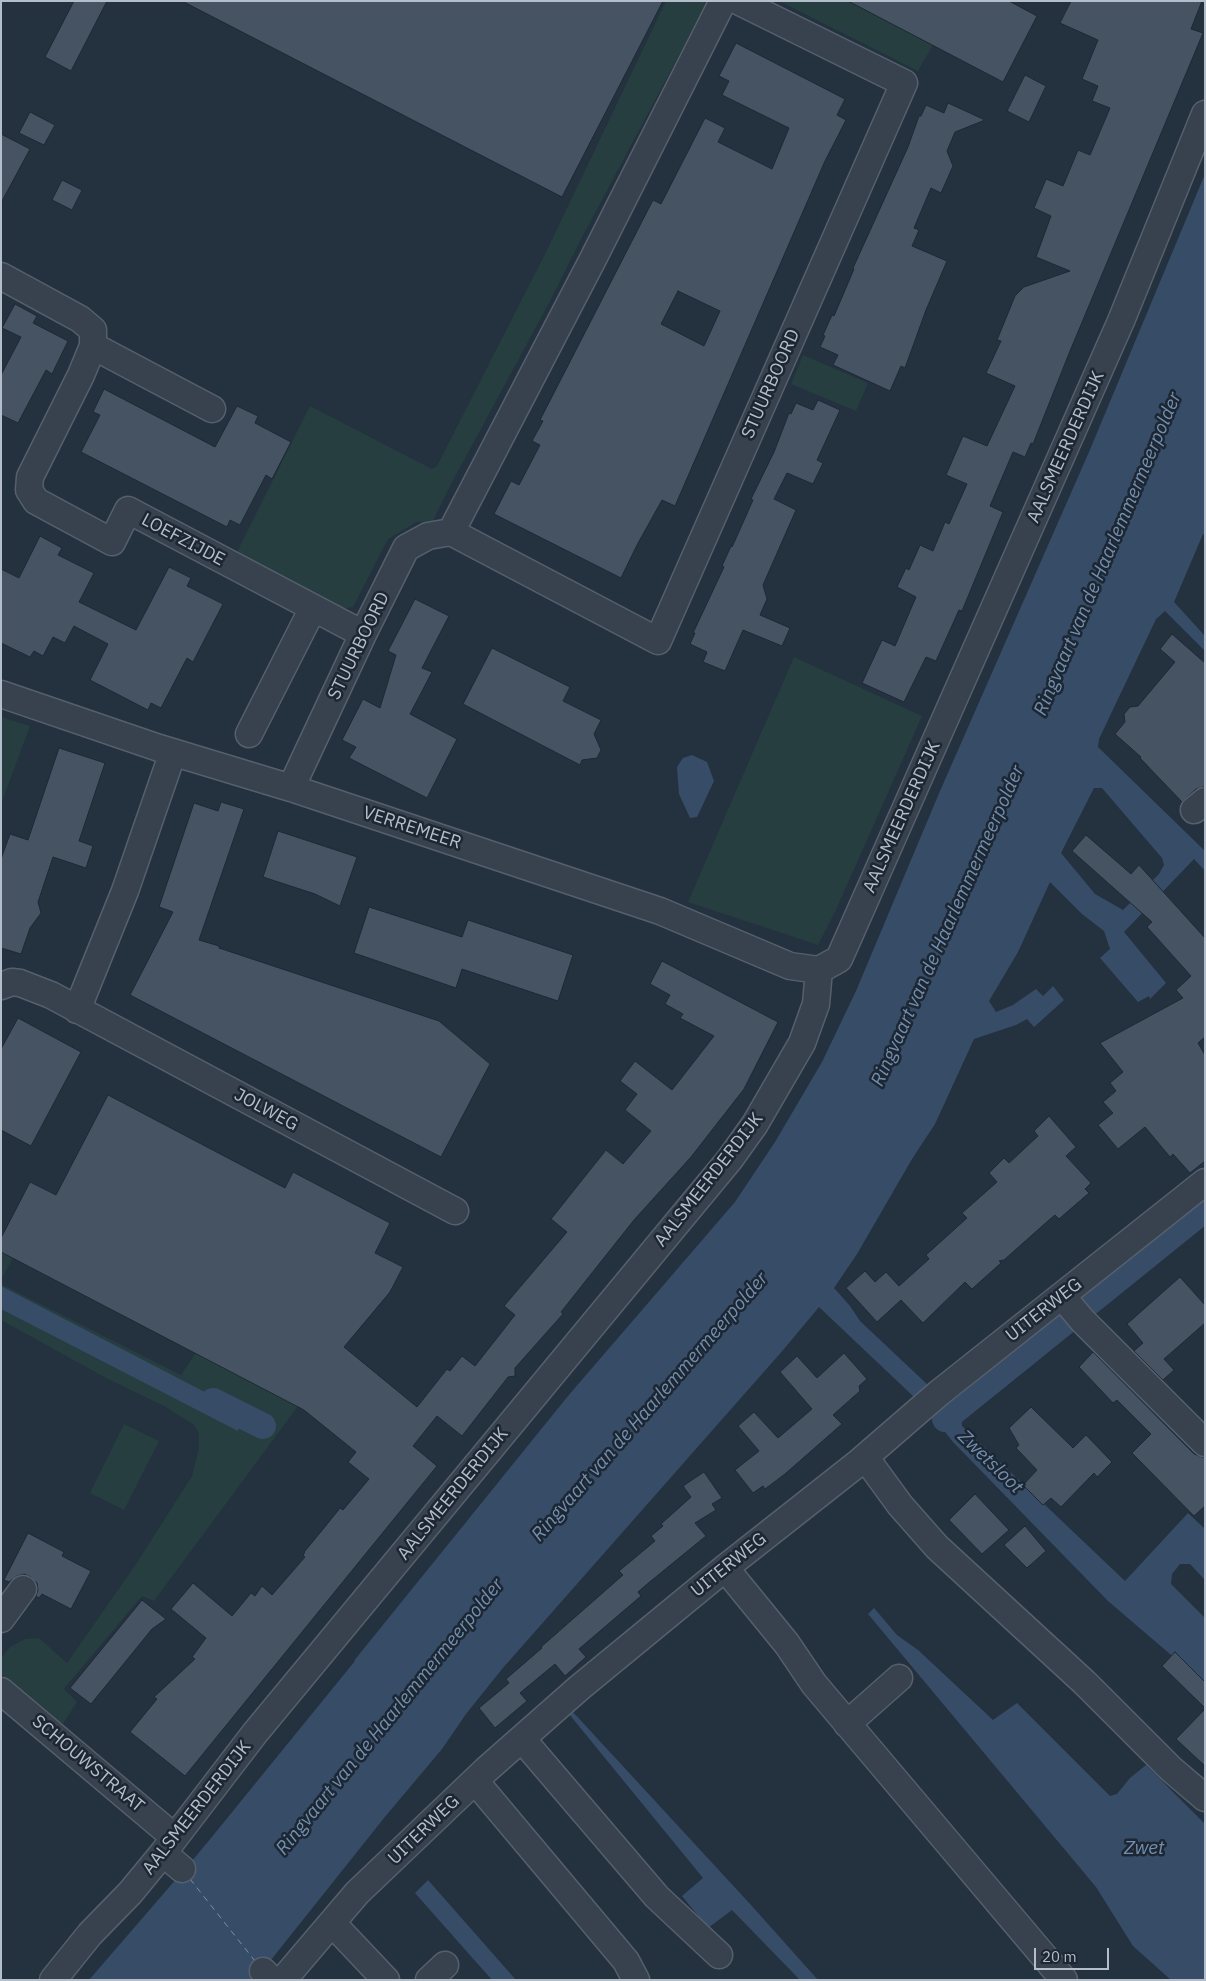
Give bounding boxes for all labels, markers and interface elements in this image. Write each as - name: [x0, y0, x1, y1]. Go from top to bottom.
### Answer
- street label: STUURBOORD: [737, 326, 805, 442]
- street label: AALSMEERDERDIJK: [1023, 368, 1109, 526]
- water label: Ringvaart van de Haarlemmermeerpolder: [1029, 389, 1187, 719]
- street label: LOEFZIJDE: [138, 509, 228, 571]
- street label: STUURBOORD: [324, 589, 394, 703]
- street label: AALSMEERDERDIJK: [859, 738, 945, 896]
- water label: Ringvaart van de Haarlemmermeerpolder: [867, 762, 1029, 1090]
- street label: VERREMEER: [360, 802, 464, 854]
- street label: JOLWEG: [230, 1084, 302, 1136]
- street label: AALSMEERDERDIJK: [650, 1109, 768, 1251]
- water label: Ringvaart van de Haarlemmermeerpolder: [527, 1268, 773, 1546]
- street label: UITERWEG: [1002, 1274, 1086, 1346]
- street label: AALSMEERDERDIJK: [393, 1424, 513, 1564]
- water label: Zwetsloot: [953, 1426, 1027, 1498]
- street label: UITERWEG: [687, 1528, 771, 1602]
- water label: Ringvaart van de Haarlemmermeerpolder: [271, 1574, 509, 1860]
- street label: SCHOUWSTRAAT: [27, 1711, 149, 1817]
- street label: AALSMEERDERDIJK: [138, 1737, 256, 1879]
- street label: UITERWEG: [384, 1791, 464, 1869]
- water label: Zwet: [1124, 1838, 1164, 1860]
- scale bar: [1036, 1938, 1111, 1970]
- text: 20 m: [1042, 1947, 1077, 1966]

